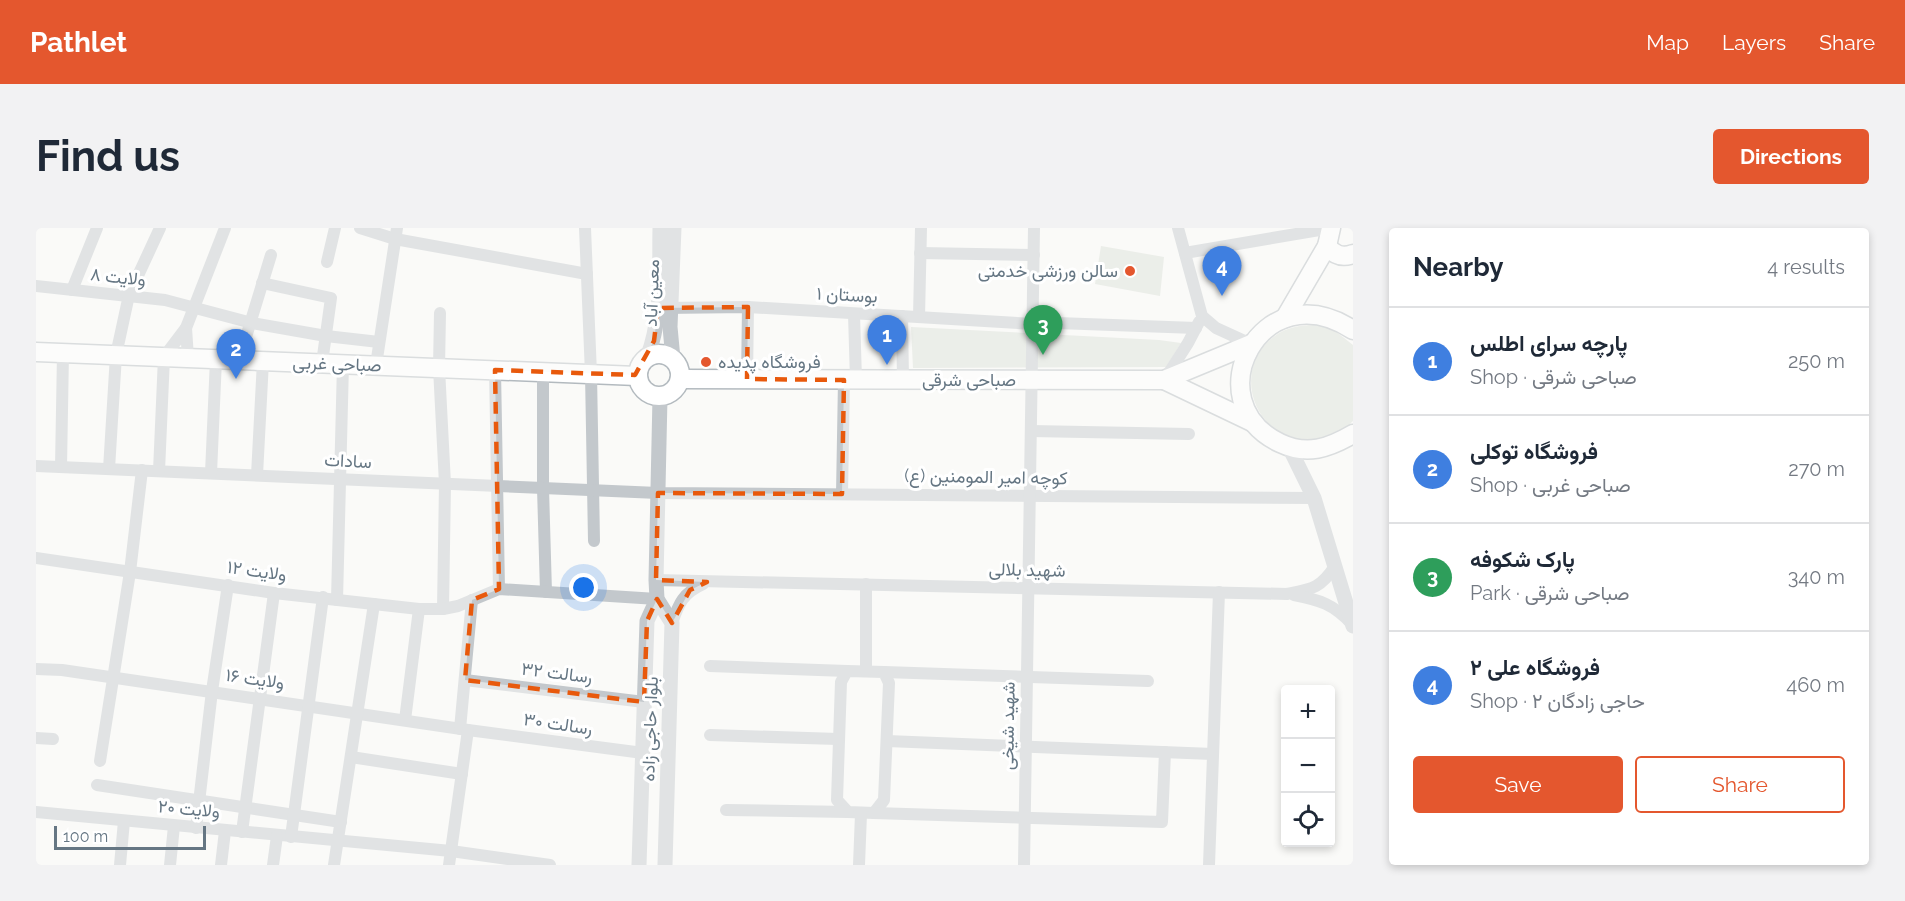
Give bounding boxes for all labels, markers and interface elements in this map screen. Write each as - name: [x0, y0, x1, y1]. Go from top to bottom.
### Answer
- text: Pathlet: [30, 26, 127, 59]
- text: Map: [1646, 30, 1689, 55]
- text: Layers: [1722, 30, 1786, 55]
- text: Share: [1819, 30, 1875, 55]
- button: Directions: [1713, 129, 1869, 184]
- text: Find us: [36, 132, 180, 181]
- pin: 4: [1202, 247, 1242, 296]
- text: Nearby: [1413, 252, 1503, 282]
- text: 4 results: [1767, 255, 1845, 279]
- street label: معین آباد: [640, 259, 664, 327]
- place label: سالن ورزشی خدمتی: [978, 260, 1118, 282]
- street label: ولایت ۸: [89, 263, 147, 291]
- marker: سالن ورزشی خدمتی: [1123, 264, 1137, 278]
- street label: بوستان ۱: [816, 282, 878, 308]
- pin: 3: [1024, 306, 1062, 355]
- pin: 1: [868, 316, 906, 365]
- pin: 2: [216, 330, 256, 379]
- text: پارچه سرای اطلس: [1470, 330, 1628, 356]
- text: 1: [1428, 349, 1437, 373]
- text: 250 m: [1788, 349, 1845, 373]
- street label: صباحی غربی: [292, 351, 382, 377]
- place label: فروشگاه پدیده: [718, 351, 821, 374]
- marker: فروشگاه پدیده: [699, 355, 713, 369]
- text: Shop · صباحی شرقی: [1470, 365, 1637, 389]
- street label: صباحی شرقی: [922, 369, 1016, 391]
- text: فروشگاه توکلی: [1470, 438, 1598, 464]
- street label: سادات: [324, 449, 372, 472]
- text: 2: [1427, 457, 1438, 481]
- text: 270 m: [1788, 457, 1845, 481]
- street label: کوچه امیر المومنین (ع): [904, 465, 1068, 490]
- text: Shop · صباحی غربی: [1470, 473, 1631, 497]
- text: پارک شکوفه: [1470, 546, 1575, 572]
- street label: ولایت ۱۲: [226, 556, 288, 586]
- street label: شهید بلالی: [988, 558, 1066, 582]
- text: 3: [1427, 565, 1438, 589]
- text: 340 m: [1788, 565, 1845, 589]
- your location: [569, 573, 598, 602]
- text: Park · صباحی شرقی: [1470, 581, 1629, 605]
- text: فروشگاه علی ۲: [1470, 654, 1600, 680]
- street label: رسالت ۳۲: [520, 658, 594, 688]
- street label: ولایت ۱۶: [224, 664, 286, 694]
- text: 4: [1427, 673, 1438, 697]
- text: 460 m: [1786, 673, 1845, 697]
- street label: بلوار حاجی زاده: [637, 676, 663, 782]
- street label: شهید شیخی: [996, 682, 1020, 770]
- map controls: [1281, 685, 1335, 847]
- button: +: [1281, 685, 1335, 739]
- text: Shop · حاجی زادگان ۲: [1470, 689, 1645, 713]
- street label: رسالت ۳۰: [522, 708, 594, 740]
- button: −: [1281, 739, 1335, 793]
- button: Save: [1413, 756, 1623, 813]
- button: Share: [1635, 756, 1845, 813]
- button: locate: [1281, 793, 1335, 847]
- street label: ولایت ۲۰: [157, 795, 221, 823]
- scale bar: [54, 823, 206, 850]
- text: 100 m: [63, 827, 108, 846]

